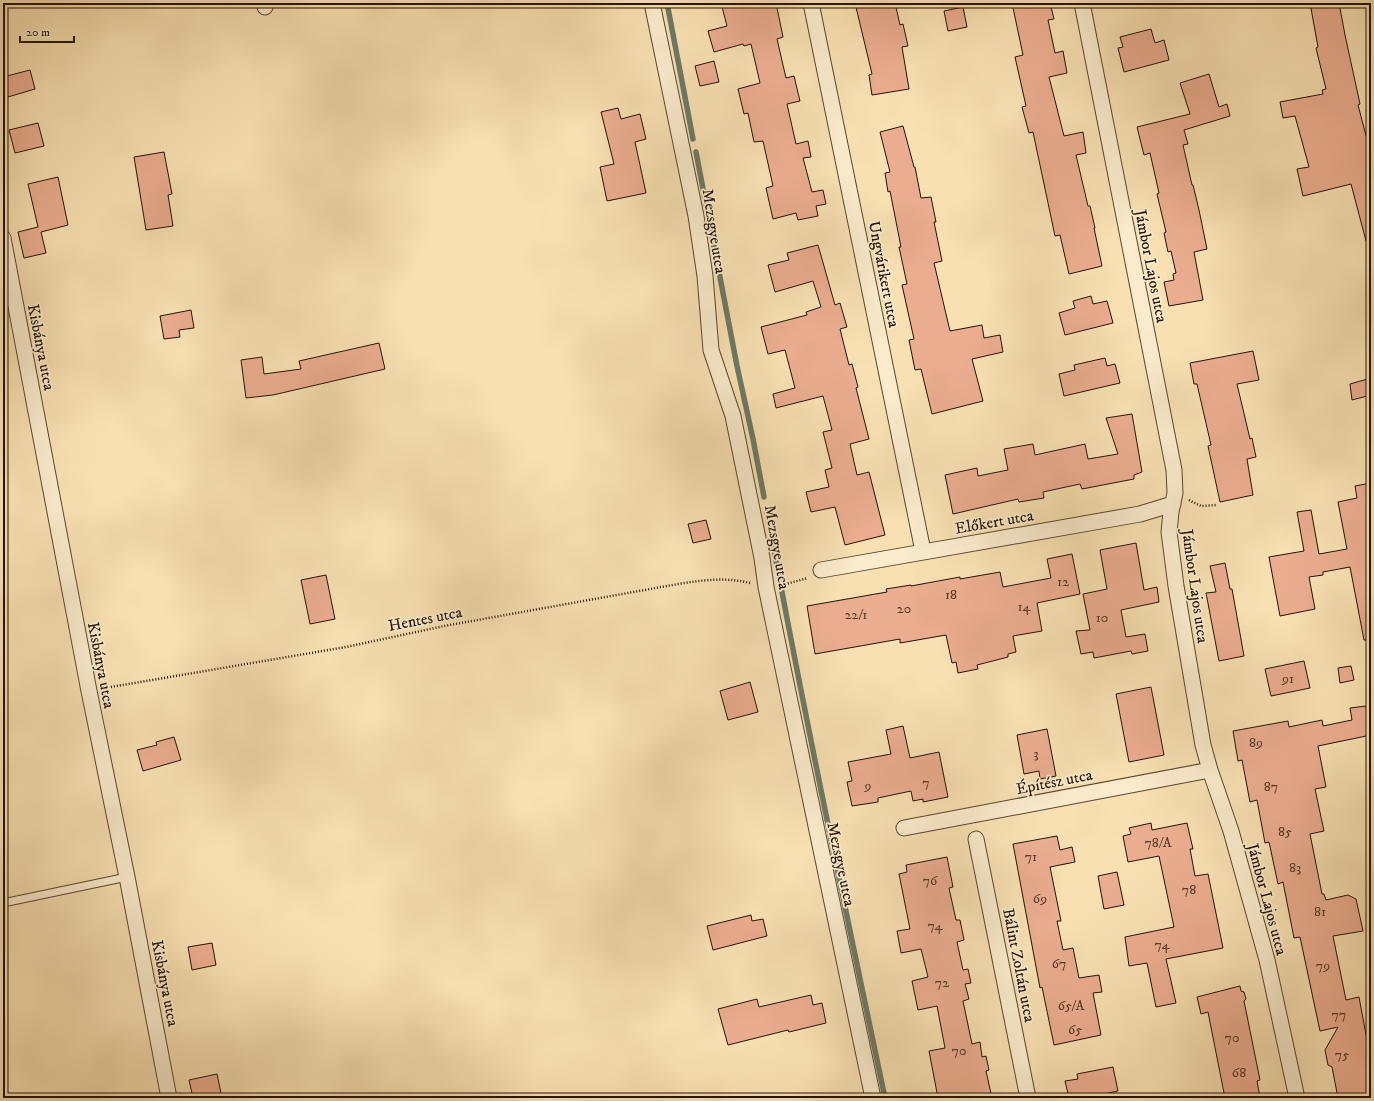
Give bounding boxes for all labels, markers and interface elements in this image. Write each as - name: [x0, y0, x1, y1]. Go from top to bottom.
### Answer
- scale bar: [20, 18, 74, 44]
- text: 20 m: [26, 25, 50, 40]
- street label: Mezsgye utca: [697, 187, 731, 275]
- street label: Jámbor Lajos utca: [1130, 206, 1172, 325]
- street label: Ungvárikert utca: [864, 219, 904, 329]
- street label: Kisbánya utca: [23, 302, 59, 392]
- street label: Mezsgye utca: [760, 503, 794, 591]
- street label: Előkert utca: [953, 505, 1035, 539]
- street label: Jámbor Lajos utca: [1177, 526, 1213, 645]
- house number: 12: [1057, 573, 1069, 591]
- house number: 18: [945, 586, 957, 604]
- house number: 14: [1017, 598, 1032, 616]
- house number: 20: [897, 600, 911, 618]
- street label: Hentes utca: [386, 602, 464, 636]
- house number: 22/1: [845, 606, 867, 624]
- house number: 10: [1096, 609, 1108, 627]
- street label: Kisbánya utca: [83, 620, 119, 710]
- house number: 91: [1281, 670, 1294, 688]
- house number: 89: [1249, 734, 1263, 752]
- house number: 3: [1033, 745, 1039, 763]
- street label: Építész utca: [1014, 765, 1094, 799]
- house number: 7: [922, 774, 930, 792]
- house number: 9: [864, 777, 872, 795]
- house number: 87: [1264, 778, 1278, 796]
- street label: Mezsgye utca: [822, 820, 860, 908]
- house number: 85: [1278, 823, 1292, 841]
- house number: 78/A: [1144, 834, 1173, 852]
- street label: Jámbor Lajos utca: [1242, 839, 1292, 957]
- house number: 71: [1025, 848, 1037, 866]
- house number: 83: [1289, 859, 1301, 877]
- house number: 76: [923, 872, 938, 890]
- house number: 78: [1182, 881, 1196, 899]
- house number: 69: [1033, 890, 1047, 908]
- house number: 81: [1314, 903, 1326, 921]
- street label: Bálint Zoltán utca: [998, 907, 1040, 1024]
- house number: 74: [927, 917, 944, 935]
- house number: 74: [1154, 936, 1171, 954]
- street label: Kisbánya utca: [147, 938, 183, 1028]
- house number: 67: [1052, 955, 1066, 973]
- house number: 79: [1316, 957, 1330, 975]
- house number: 72: [935, 974, 949, 992]
- house number: 65/A: [1058, 997, 1085, 1015]
- house number: 77: [1332, 1006, 1346, 1024]
- house number: 65: [1068, 1021, 1082, 1039]
- house number: 70: [1225, 1029, 1239, 1047]
- house number: 70: [952, 1042, 966, 1060]
- house number: 75: [1335, 1046, 1349, 1064]
- house number: 68: [1232, 1064, 1246, 1082]

